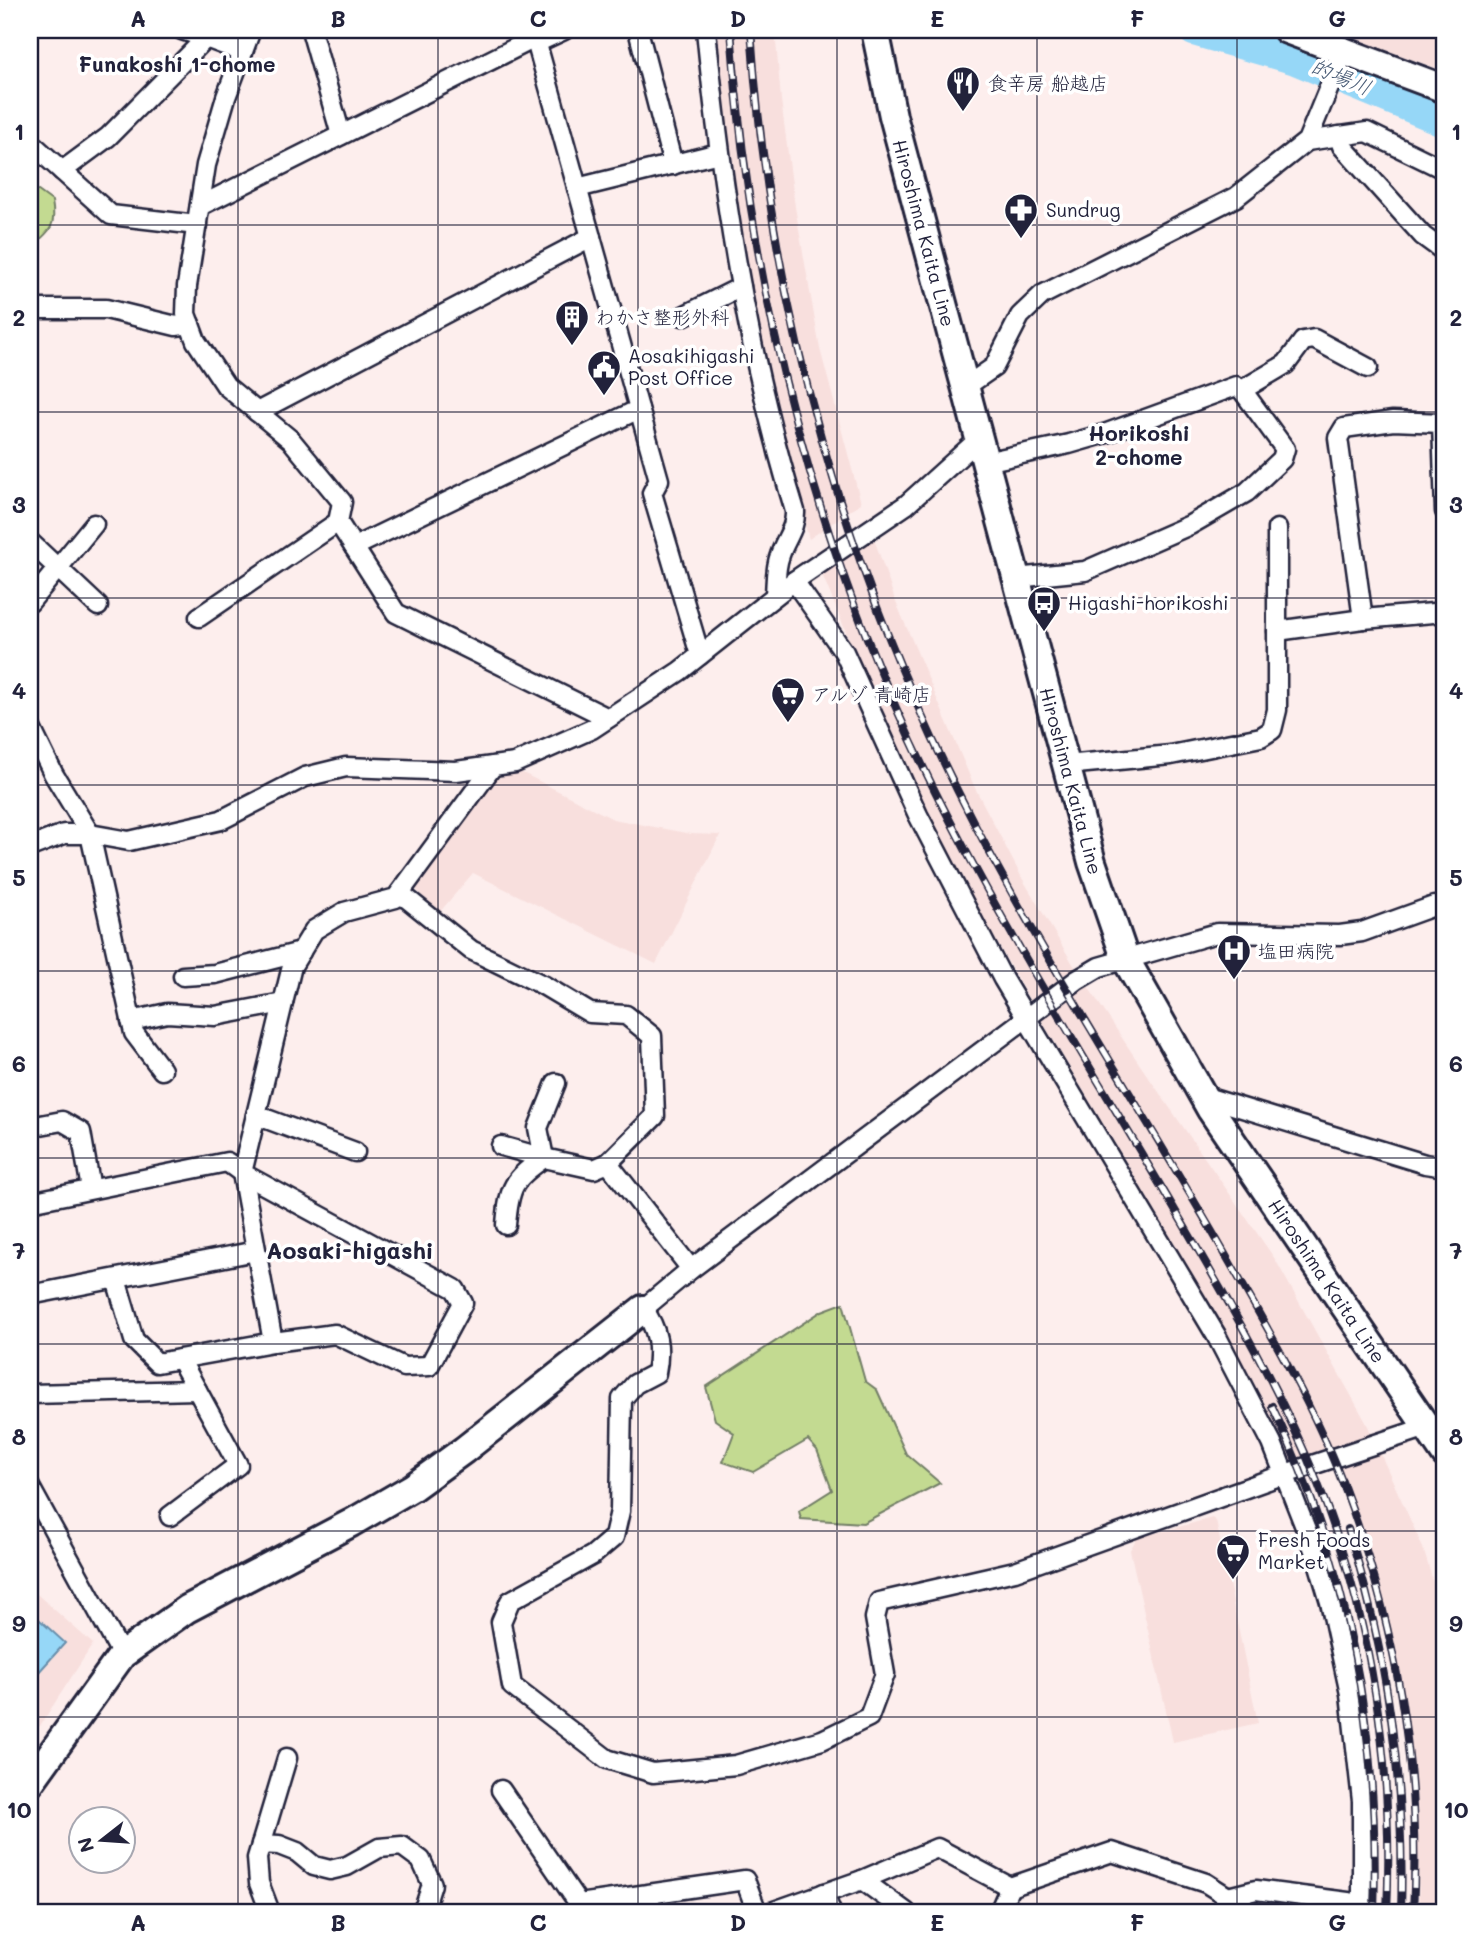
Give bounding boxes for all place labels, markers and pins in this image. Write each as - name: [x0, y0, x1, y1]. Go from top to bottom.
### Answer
- restaurant icon: 食辛房 船越店: [944, 64, 982, 113]
- place label: 食辛房 船越店: [988, 70, 1108, 95]
- pharmacy icon: Sundrug: [1002, 191, 1040, 240]
- place label: Sundrug: [1046, 197, 1121, 222]
- building icon: わかさ整形外科: [553, 298, 591, 347]
- place label: わかさ整形外科: [596, 304, 729, 329]
- place label: Aosakihigashi Post Office: [628, 343, 755, 390]
- public building icon: Aosakihigashi Post Office: [585, 348, 623, 397]
- bus stop icon: Higashi-horikoshi: [1025, 584, 1063, 633]
- place label: Higashi-horikoshi: [1068, 590, 1228, 615]
- supermarket icon: アルゾ 青崎店: [769, 675, 807, 724]
- place label: アルゾ 青崎店: [812, 681, 931, 706]
- hospital icon: 塩田病院: [1215, 932, 1253, 981]
- place label: 塩田病院: [1258, 938, 1334, 963]
- place label: Fresh Foods Market: [1258, 1527, 1370, 1574]
- supermarket icon: Fresh Foods Market: [1214, 1532, 1252, 1581]

